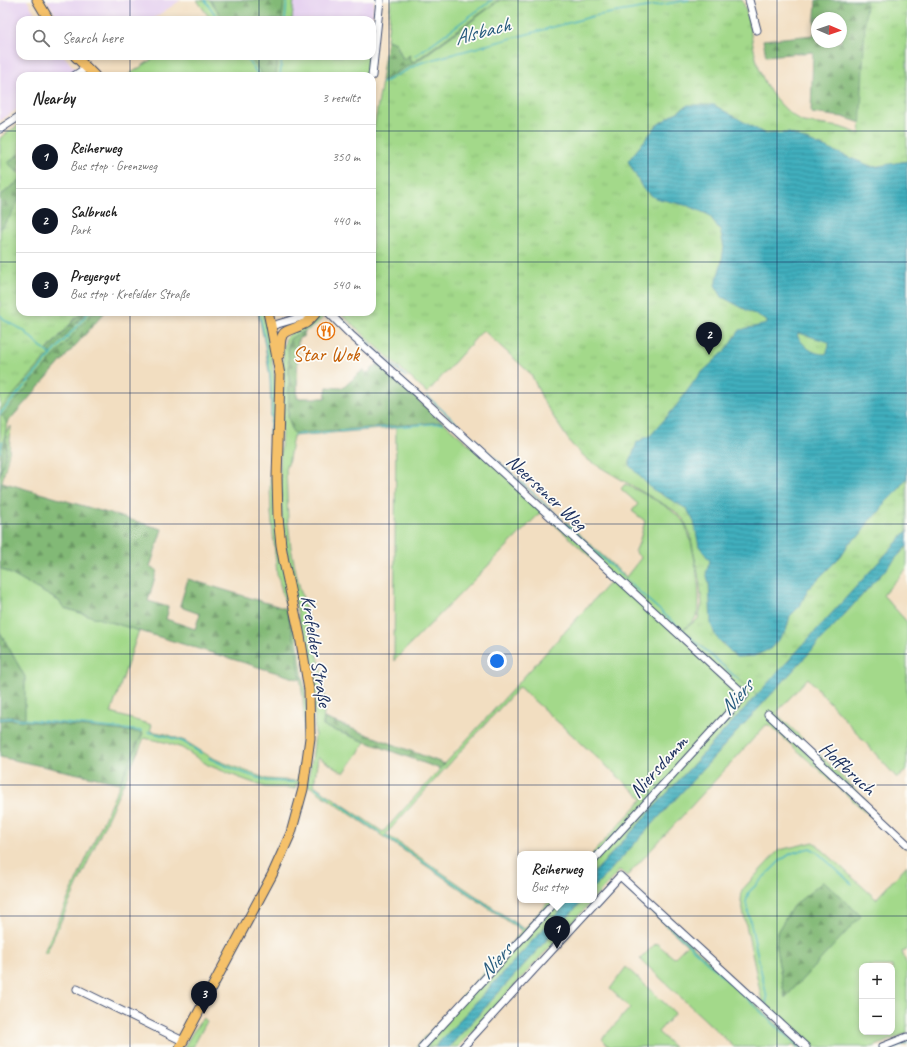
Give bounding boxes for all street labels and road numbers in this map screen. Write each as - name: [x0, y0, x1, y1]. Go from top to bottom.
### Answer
- street label: Neersener Weg: [501, 449, 594, 537]
- street label: Krefelder Straße: [295, 594, 338, 710]
- street label: Niersdamm: [624, 728, 694, 803]
- street label: Hoffbruch: [814, 736, 882, 802]

